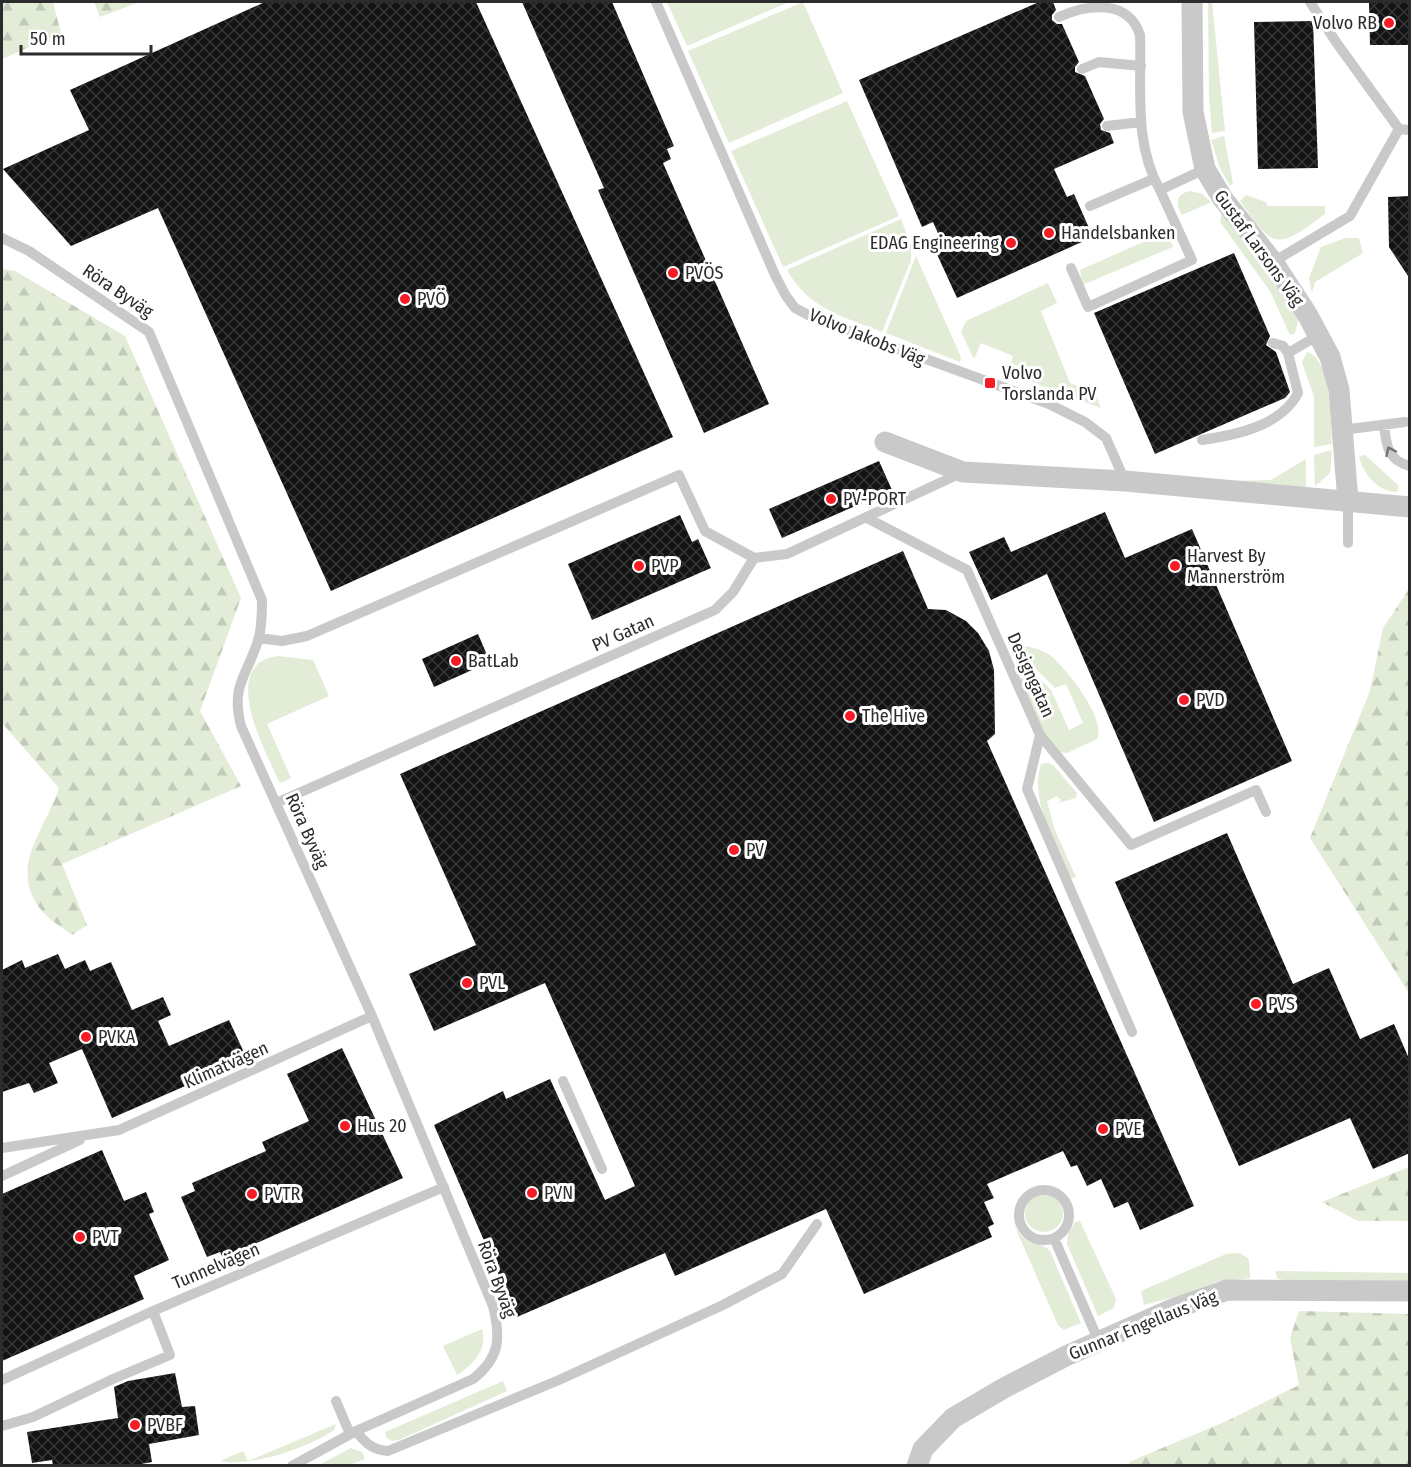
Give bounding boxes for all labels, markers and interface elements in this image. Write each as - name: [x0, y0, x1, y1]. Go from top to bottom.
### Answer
- place label: Volvo RB: [1313, 12, 1377, 34]
- marker: Volvo RB: [1382, 16, 1396, 30]
- scale bar: [21, 18, 152, 56]
- text: 50 m: [30, 28, 66, 50]
- street label: Gustaf Larsons Väg: [1209, 185, 1309, 311]
- place label: Handelsbanken: [1061, 222, 1176, 244]
- marker: Handelsbanken: [1042, 226, 1056, 240]
- place label: EDAG Engineering: [870, 232, 1000, 254]
- marker: EDAG Engineering: [1004, 236, 1018, 250]
- street label: Röra Byväg: [78, 259, 158, 323]
- place label: PVÖS: [685, 262, 723, 284]
- marker: PVÖS: [666, 266, 680, 280]
- place label: PVÖ: [417, 288, 446, 310]
- marker: PVÖ: [398, 292, 412, 306]
- street label: Volvo Jakobs Väg: [806, 304, 929, 370]
- place label: Volvo Torslanda PV: [1002, 362, 1097, 405]
- marker: Volvo Torslanda PV: [983, 376, 997, 390]
- one-way arrow: [1386, 446, 1398, 457]
- place label: PV-PORT: [843, 488, 907, 510]
- marker: PV-PORT: [824, 492, 838, 506]
- place label: Harvest By Mannerström: [1187, 545, 1285, 588]
- place label: PVP: [651, 555, 679, 577]
- marker: PVP: [632, 559, 646, 573]
- marker: Harvest By Mannerström: [1168, 559, 1182, 573]
- street label: PV Gatan: [589, 610, 657, 656]
- street label: Designgatan: [1003, 629, 1059, 721]
- place label: BatLab: [468, 650, 519, 672]
- marker: BatLab: [449, 654, 463, 668]
- place label: PVD: [1196, 689, 1225, 711]
- marker: PVD: [1177, 693, 1191, 707]
- place label: The Hive: [862, 705, 925, 727]
- marker: The Hive: [843, 709, 857, 723]
- street label: Röra Byväg: [281, 790, 334, 873]
- place label: PV: [746, 839, 765, 861]
- marker: PV: [727, 843, 741, 857]
- place label: PVL: [479, 972, 505, 994]
- marker: PVL: [460, 976, 474, 990]
- place label: PVS: [1268, 993, 1295, 1015]
- marker: PVS: [1249, 997, 1263, 1011]
- place label: PVKA: [98, 1026, 136, 1048]
- marker: PVKA: [79, 1030, 93, 1044]
- street label: Klimatvägen: [180, 1037, 272, 1093]
- place label: Hus 20: [357, 1115, 407, 1137]
- place label: PVE: [1115, 1118, 1142, 1140]
- marker: Hus 20: [338, 1119, 352, 1133]
- marker: PVE: [1096, 1122, 1110, 1136]
- place label: PVN: [544, 1182, 573, 1204]
- place label: PVTR: [264, 1183, 301, 1205]
- marker: PVN: [525, 1186, 539, 1200]
- marker: PVTR: [245, 1187, 259, 1201]
- place label: PVT: [92, 1226, 119, 1248]
- marker: PVT: [73, 1230, 87, 1244]
- street label: Röra Byväg: [473, 1237, 521, 1321]
- street label: Tunnelvägen: [169, 1238, 263, 1294]
- street label: Gunnar Engellaus Väg: [1066, 1285, 1221, 1365]
- place label: PVBF: [147, 1414, 183, 1436]
- marker: PVBF: [128, 1418, 142, 1432]

